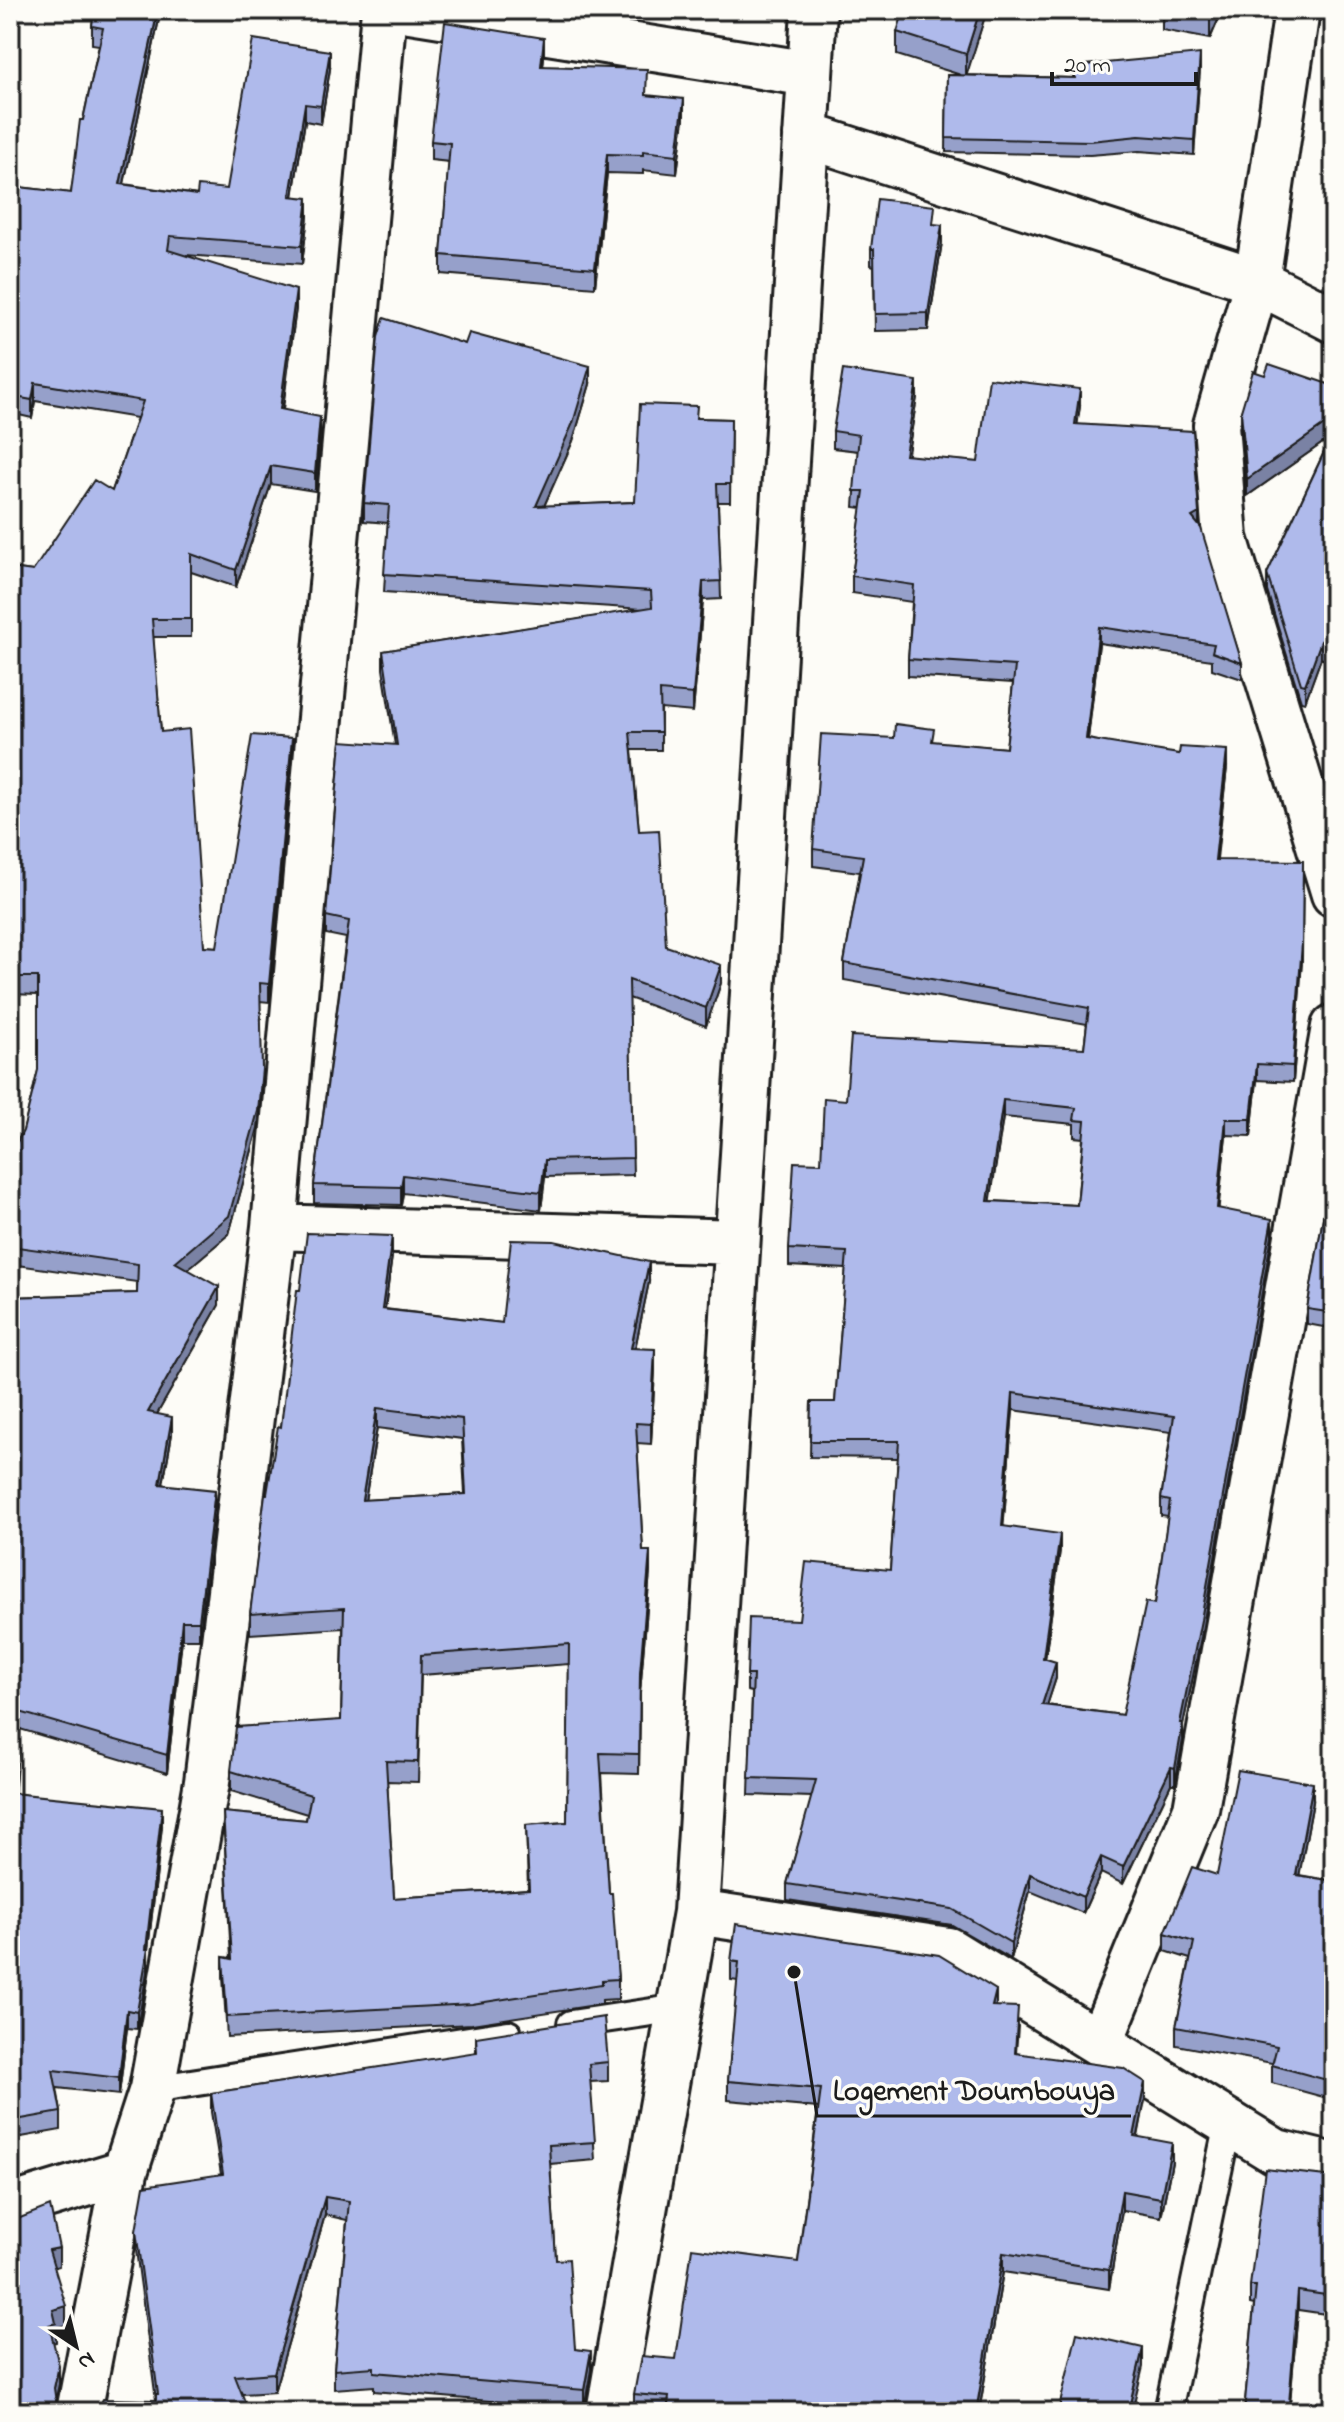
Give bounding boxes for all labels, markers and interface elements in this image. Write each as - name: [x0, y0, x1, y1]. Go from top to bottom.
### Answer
- scale bar: [1052, 36, 1196, 86]
- text: 20 m: [1064, 49, 1111, 84]
- callout: Logement Doumbouya: [817, 2062, 1131, 2116]
- text: Logement Doumbouya: [833, 2071, 1115, 2116]
- north arrow: [36, 2306, 116, 2386]
- text: N: [70, 2343, 101, 2377]

